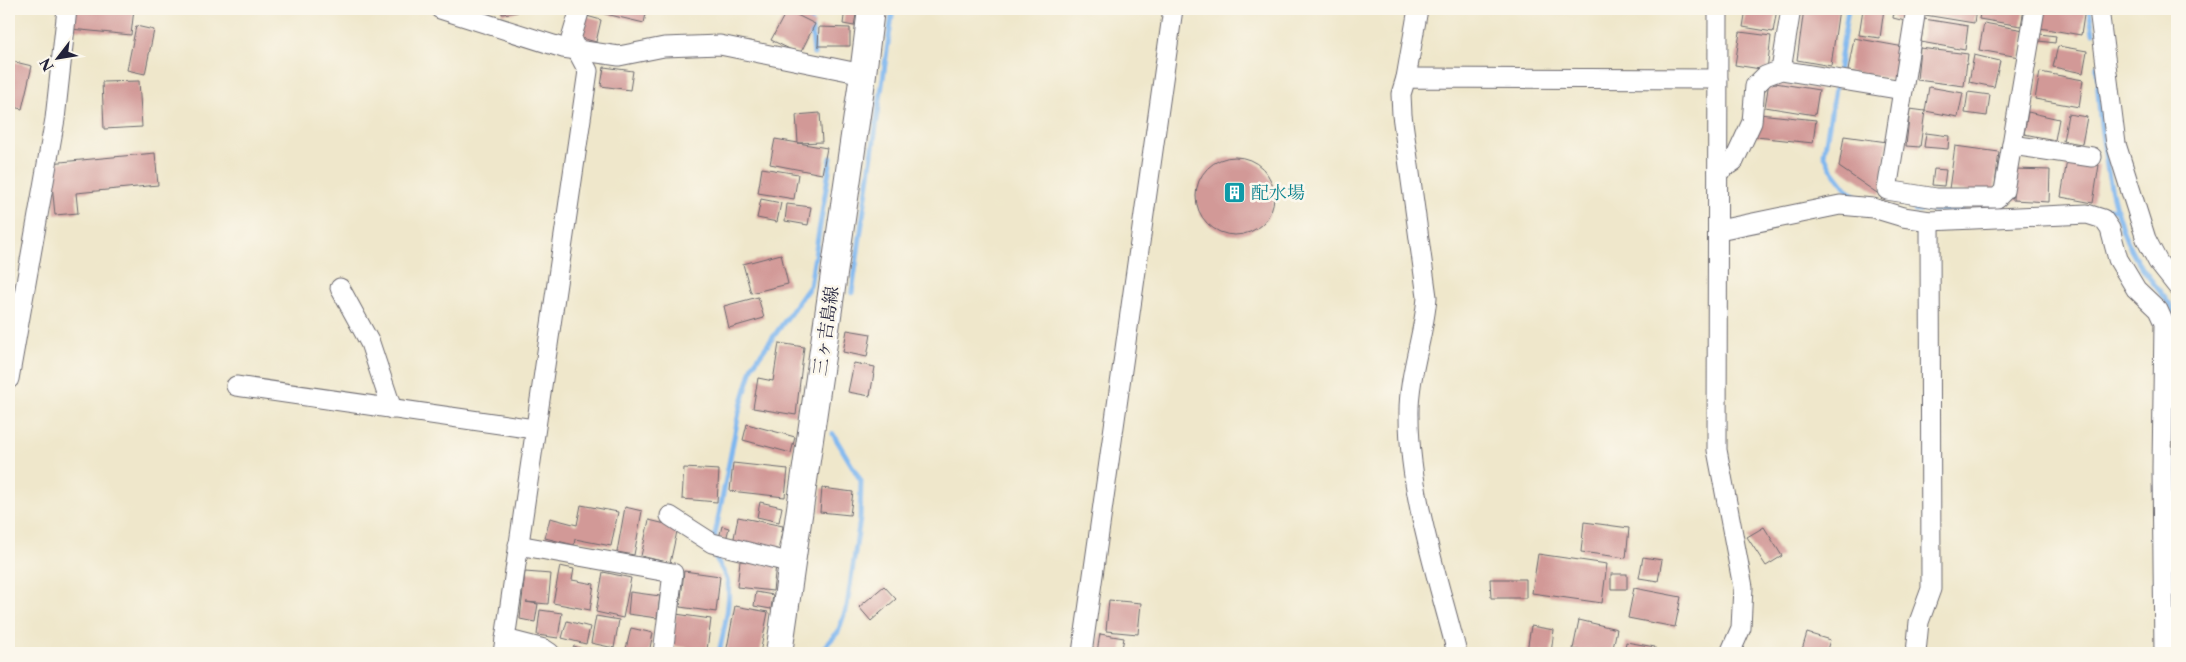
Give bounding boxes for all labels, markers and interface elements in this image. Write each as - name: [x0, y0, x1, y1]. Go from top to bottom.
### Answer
- north arrow: [32, 32, 82, 82]
- text: N: [36, 55, 58, 75]
- building icon: 配水場: [1223, 181, 1247, 205]
- place label: 配水場: [1251, 182, 1305, 204]
- street label: 三ヶ吉島線: [809, 285, 843, 377]

